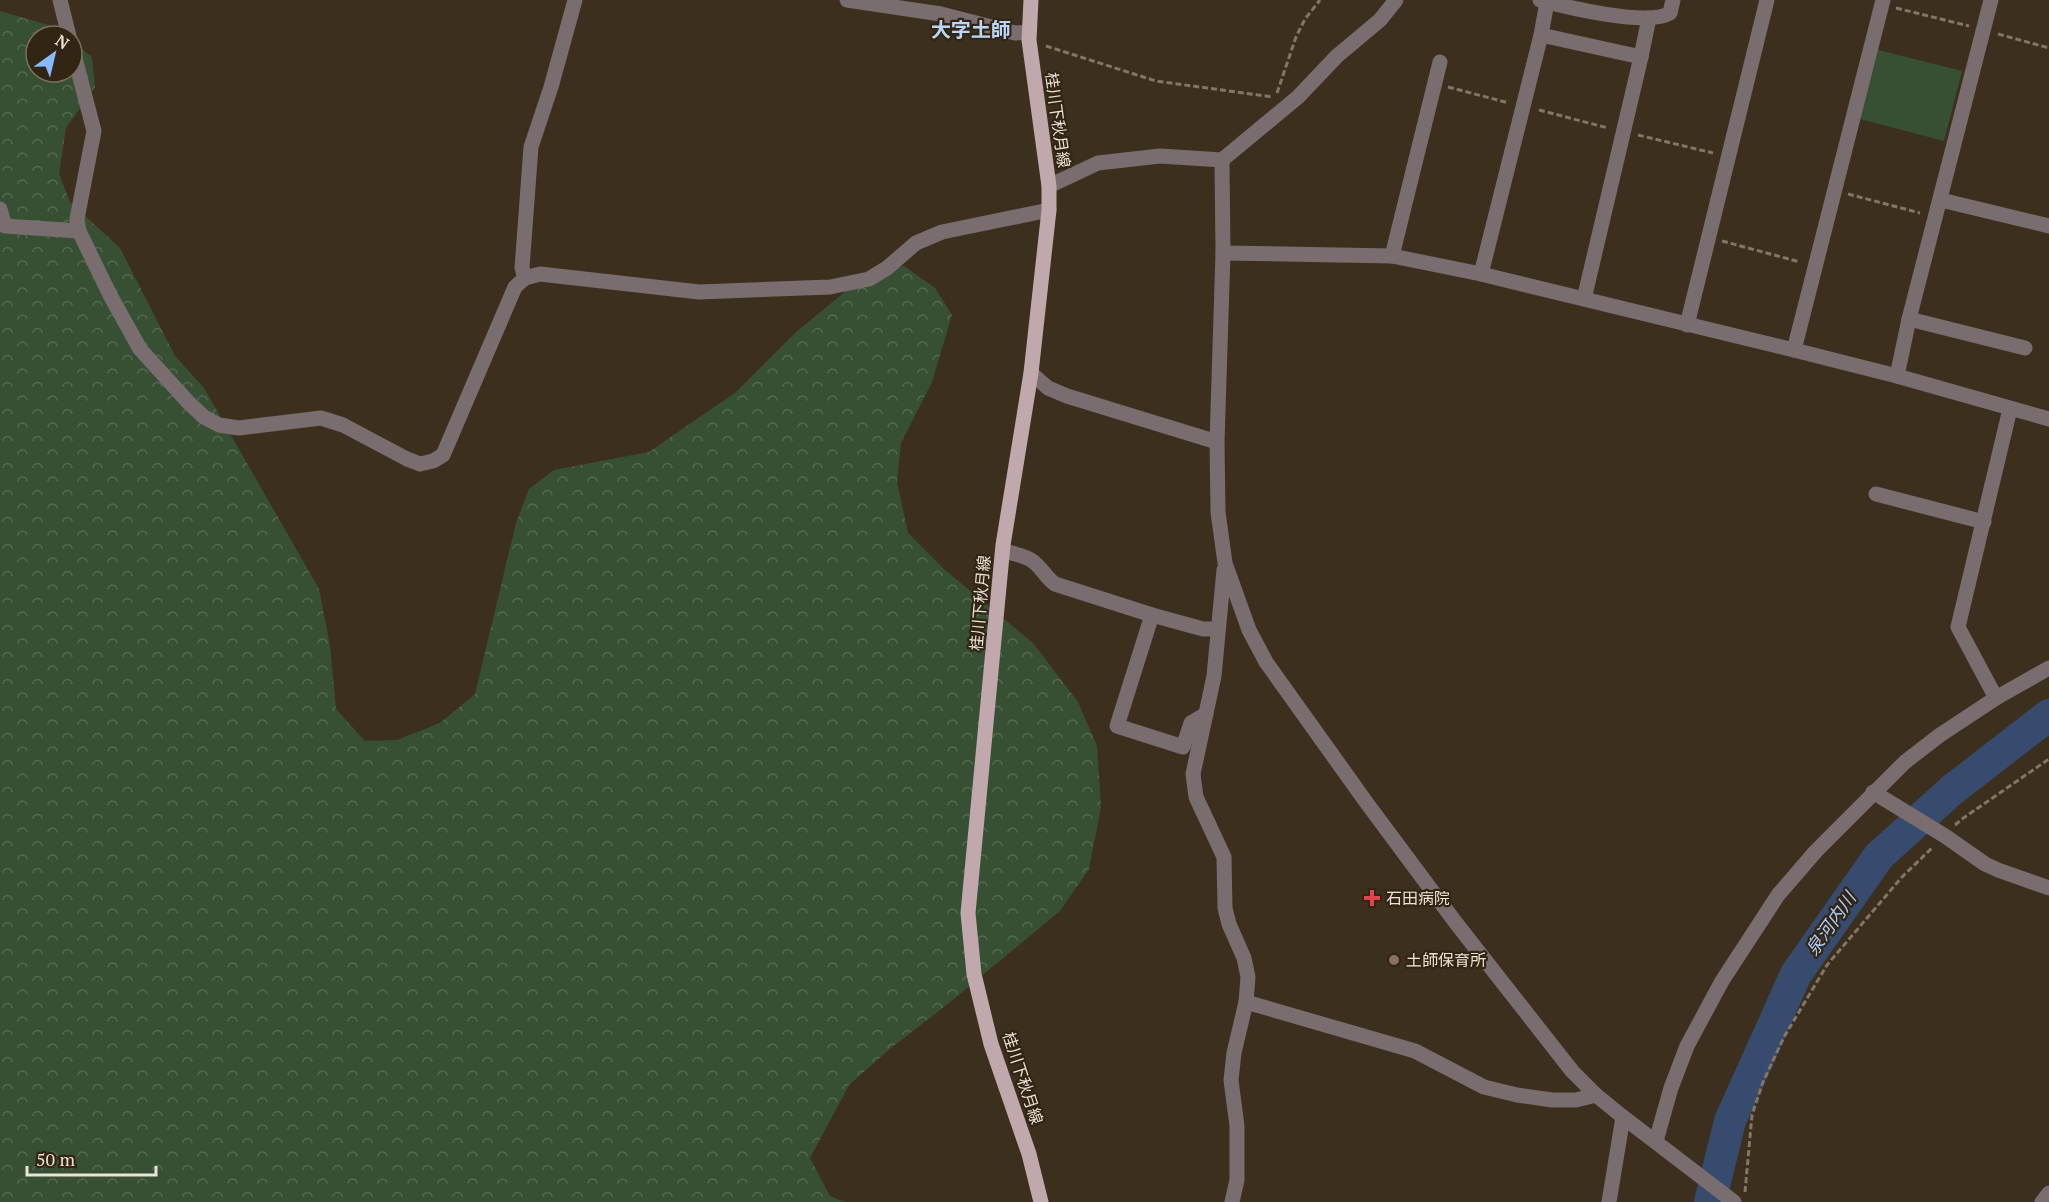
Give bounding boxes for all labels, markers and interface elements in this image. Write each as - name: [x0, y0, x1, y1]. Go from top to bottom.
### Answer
- district label: 大字土師: [931, 16, 1011, 43]
- north arrow: [24, 24, 84, 84]
- text: N: [51, 29, 74, 54]
- street label: 桂川下秋月線: [1040, 71, 1076, 169]
- street label: 桂川下秋月線: [965, 554, 995, 652]
- water label: 泉河内川: [1800, 885, 1862, 960]
- place label: 石田病院: [1386, 887, 1450, 909]
- marker: 石田病院: [1363, 889, 1381, 907]
- place label: 土師保育所: [1406, 949, 1486, 971]
- marker: 土師保育所: [1387, 953, 1401, 967]
- street label: 桂川下秋月線: [998, 1029, 1048, 1127]
- scale bar: [27, 1139, 156, 1177]
- text: 50 m: [36, 1147, 76, 1171]

